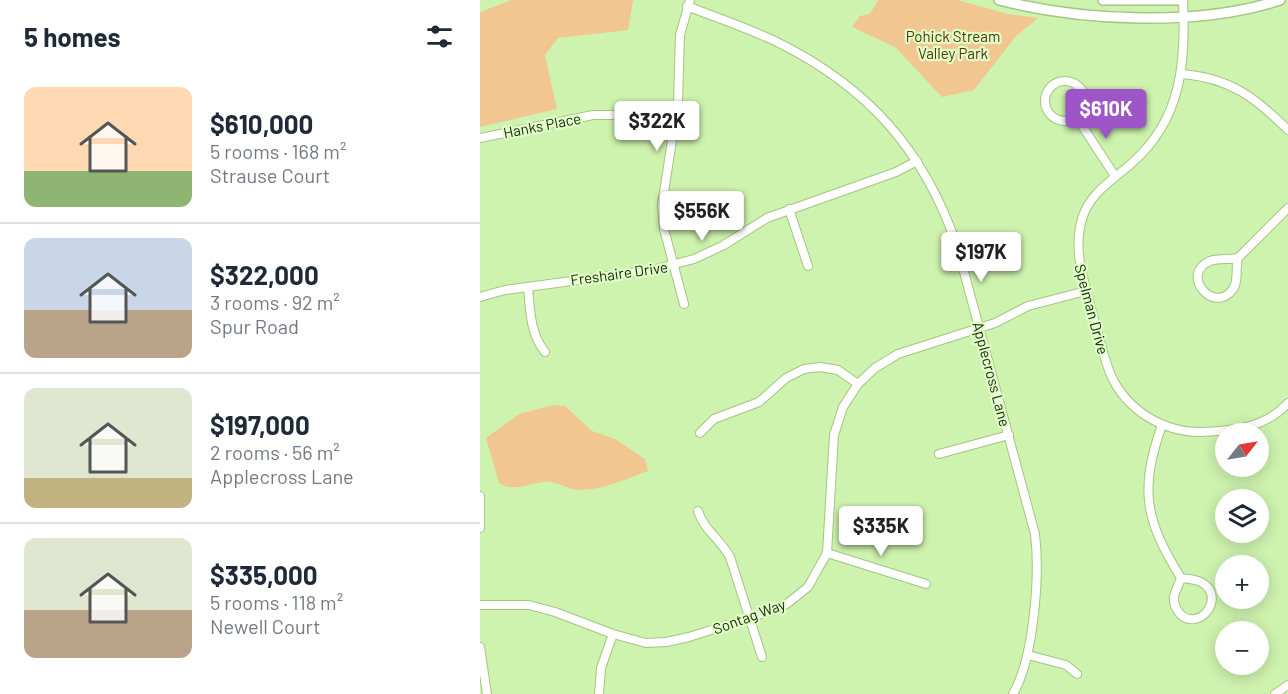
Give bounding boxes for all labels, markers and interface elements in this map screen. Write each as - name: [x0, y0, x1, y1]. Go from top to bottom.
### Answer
- icon: filters: [423, 20, 456, 53]
- text: 5 homes: [24, 21, 121, 52]
- park label: Pohick Stream Valley Park: [906, 27, 1000, 62]
- pin: $610K: [1064, 89, 1148, 140]
- text: $610K: [1079, 96, 1133, 120]
- pin: $322K: [615, 101, 699, 152]
- text: $610,000: [210, 108, 313, 139]
- text: $322K: [628, 108, 686, 132]
- street label: Hanks Place: [502, 109, 582, 141]
- icon: home: [72, 111, 144, 183]
- text: 5 rooms · 168 m²: [210, 139, 346, 163]
- text: Strause Court: [210, 163, 330, 187]
- pin: $556K: [660, 191, 744, 242]
- text: $556K: [674, 198, 730, 222]
- pin: $197K: [939, 232, 1023, 283]
- text: $197K: [955, 239, 1007, 263]
- street label: Freshaire Drive: [569, 257, 669, 289]
- text: $322,000: [210, 259, 319, 290]
- icon: home: [72, 262, 144, 334]
- street label: Spelman Drive: [1071, 262, 1113, 356]
- text: 3 rooms · 92 m²: [210, 290, 340, 314]
- text: Spur Road: [210, 314, 299, 338]
- street label: Applecross Lane: [969, 320, 1015, 428]
- text: $197,000: [210, 409, 310, 440]
- icon: home: [72, 412, 144, 484]
- north arrow: [1215, 423, 1269, 477]
- map controls: [1215, 423, 1269, 675]
- text: 2 rooms · 56 m²: [210, 440, 340, 464]
- text: Applecross Lane: [210, 464, 354, 488]
- button: layers: [1215, 489, 1269, 543]
- pin: $335K: [839, 506, 923, 557]
- text: $335K: [853, 513, 909, 537]
- button: +: [1215, 555, 1269, 609]
- text: $335,000: [210, 559, 318, 590]
- icon: home: [72, 562, 144, 634]
- text: 5 rooms · 118 m²: [210, 590, 343, 614]
- street label: Sontag Way: [710, 595, 788, 637]
- text: Newell Court: [210, 614, 320, 638]
- button: −: [1215, 621, 1269, 675]

